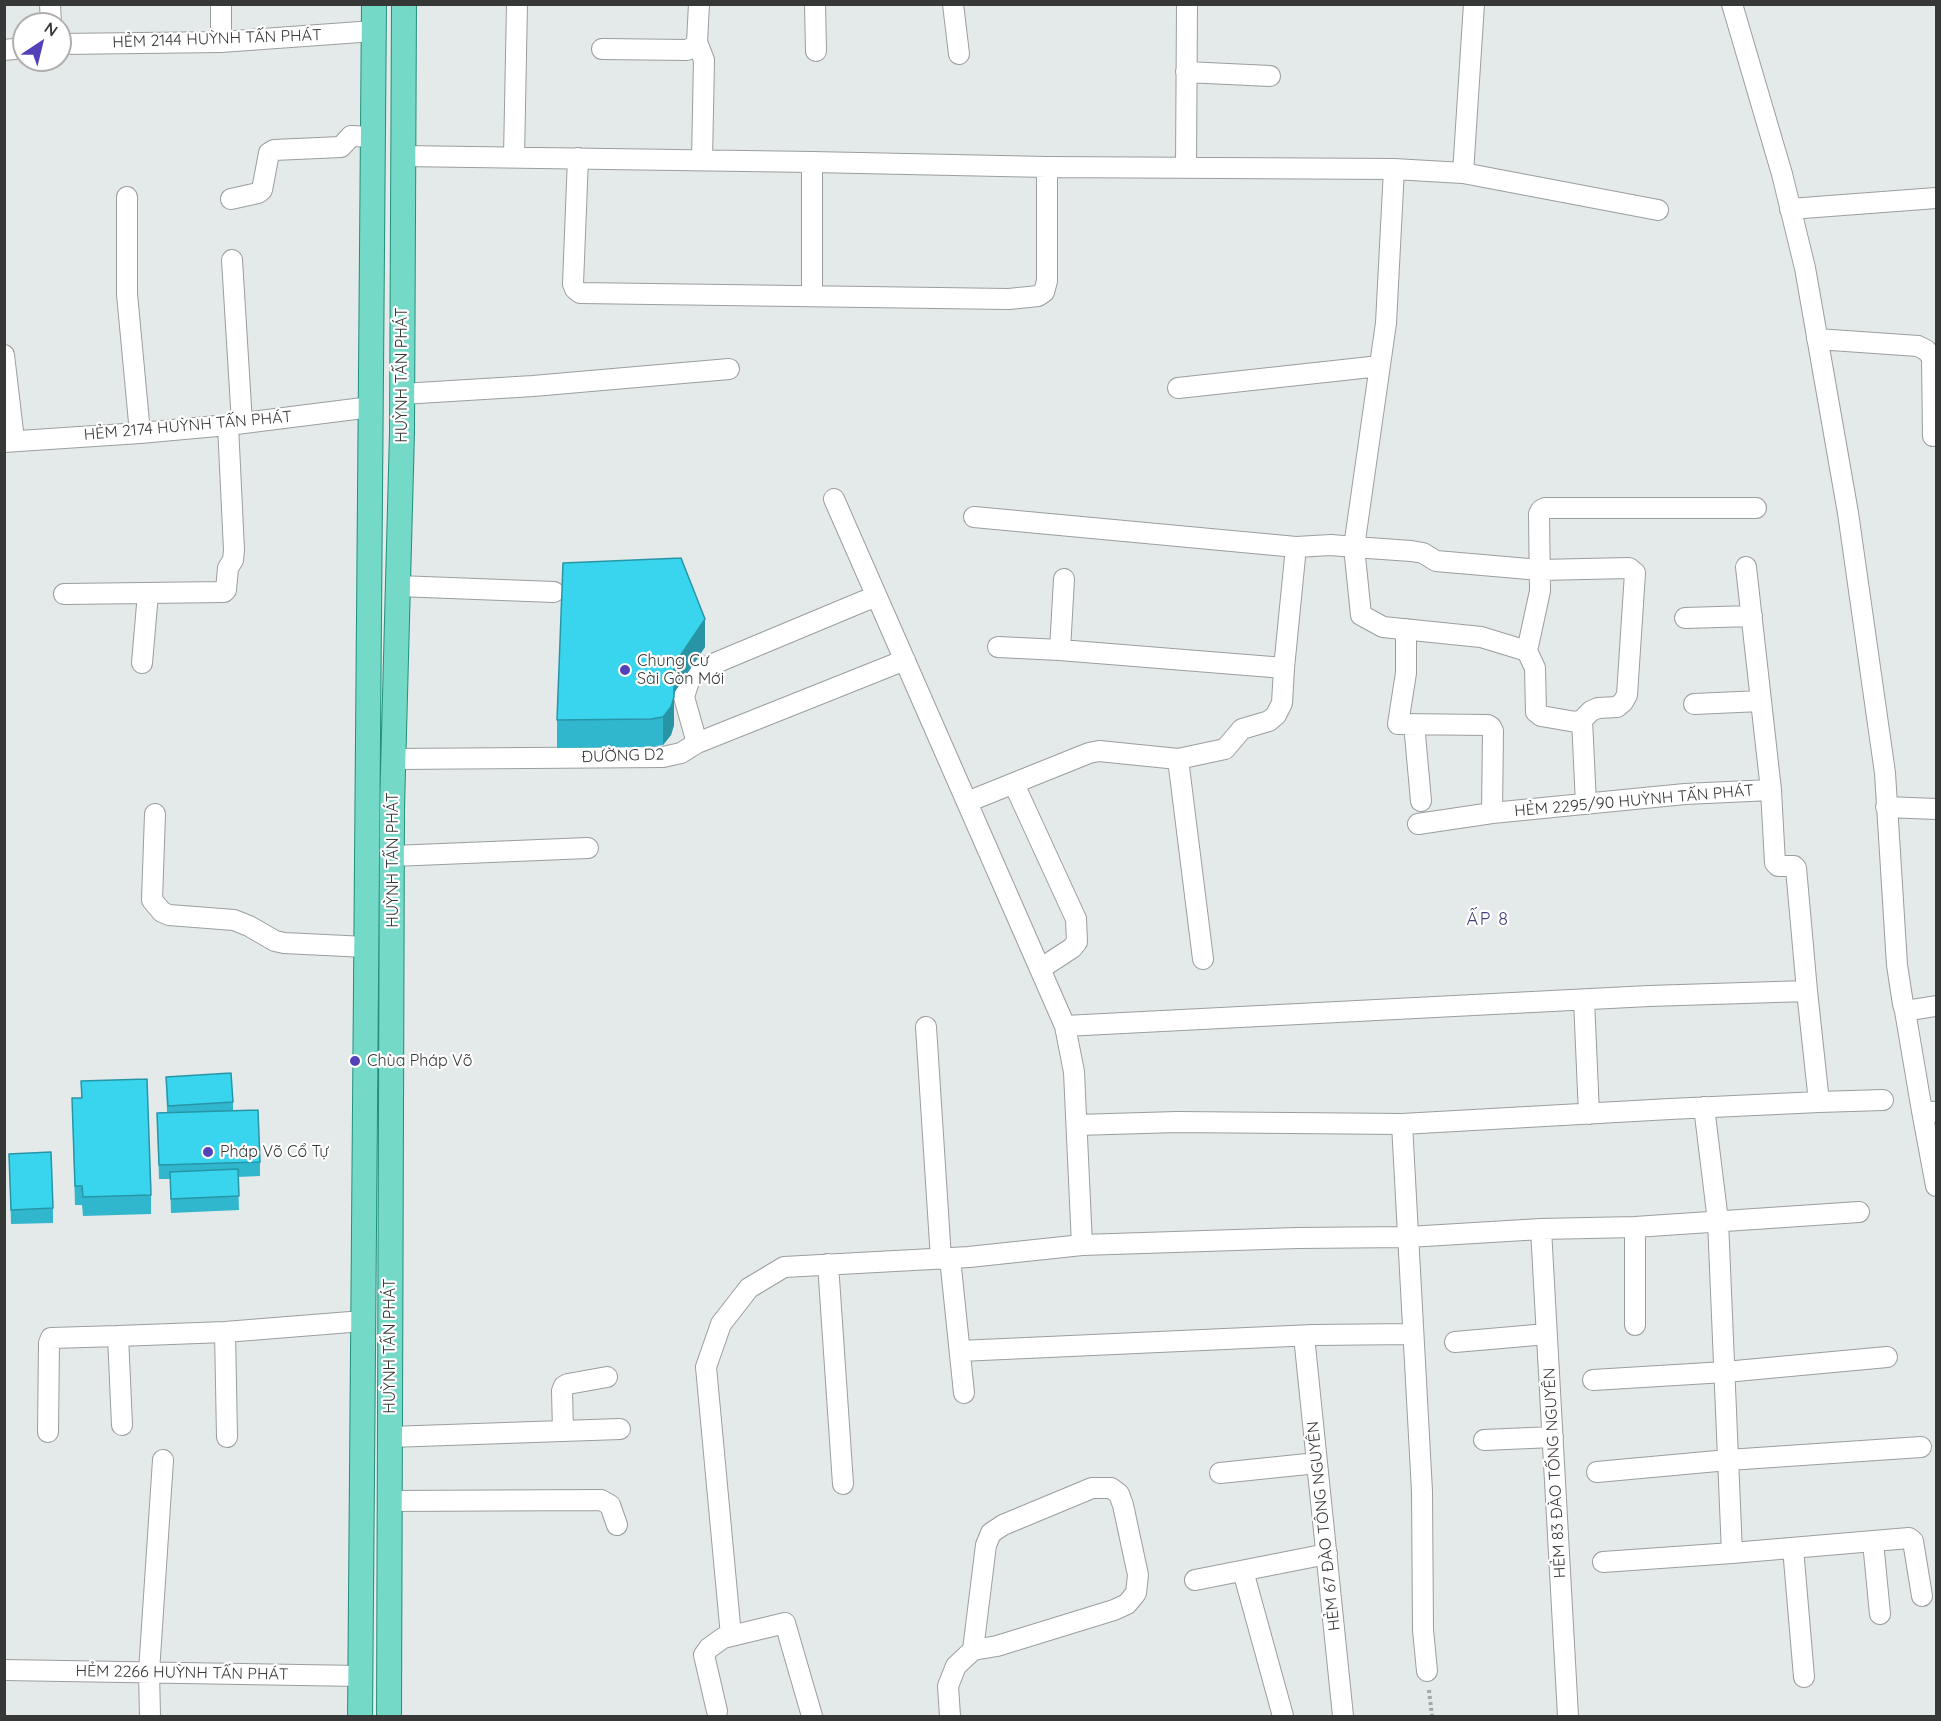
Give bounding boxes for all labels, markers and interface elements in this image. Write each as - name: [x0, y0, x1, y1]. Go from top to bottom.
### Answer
- north arrow: [12, 12, 72, 72]
- text: N: [41, 17, 62, 40]
- street label: HẺM 2144 HUỲNH TẤN PHÁT: [112, 26, 322, 52]
- street label: HUỲNH TẤN PHÁT: [392, 307, 412, 443]
- street label: HẺM 2174 HUỲNH TẤN PHÁT: [83, 407, 293, 445]
- place label: Chung Cư Sài Gòn Mới: [637, 651, 724, 689]
- marker: Chung Cư Sài Gòn Mới: [618, 663, 632, 677]
- street label: ĐƯỜNG D2: [581, 745, 665, 767]
- street label: HẺM 2295/90 HUỲNH TẤN PHÁT: [1513, 781, 1755, 821]
- street label: HUỲNH TẤN PHÁT: [383, 792, 403, 928]
- district label: ẤP 8: [1466, 909, 1510, 931]
- place label: Chùa Pháp Võ: [367, 1051, 472, 1071]
- marker: Chùa Pháp Võ: [348, 1054, 362, 1068]
- place label: Pháp Võ Cổ Tự: [220, 1142, 328, 1162]
- marker: Pháp Võ Cổ Tự: [201, 1145, 215, 1159]
- street label: HUỲNH TẤN PHÁT: [380, 1278, 400, 1414]
- street label: HẺM 83 ĐÀO TỐNG NGUYÊN: [1540, 1367, 1570, 1579]
- street label: HẺM 67 ĐÀO TÔNG NGUYÊN: [1303, 1420, 1345, 1632]
- street label: HẺM 2266 HUỲNH TẤN PHÁT: [75, 1662, 289, 1684]

